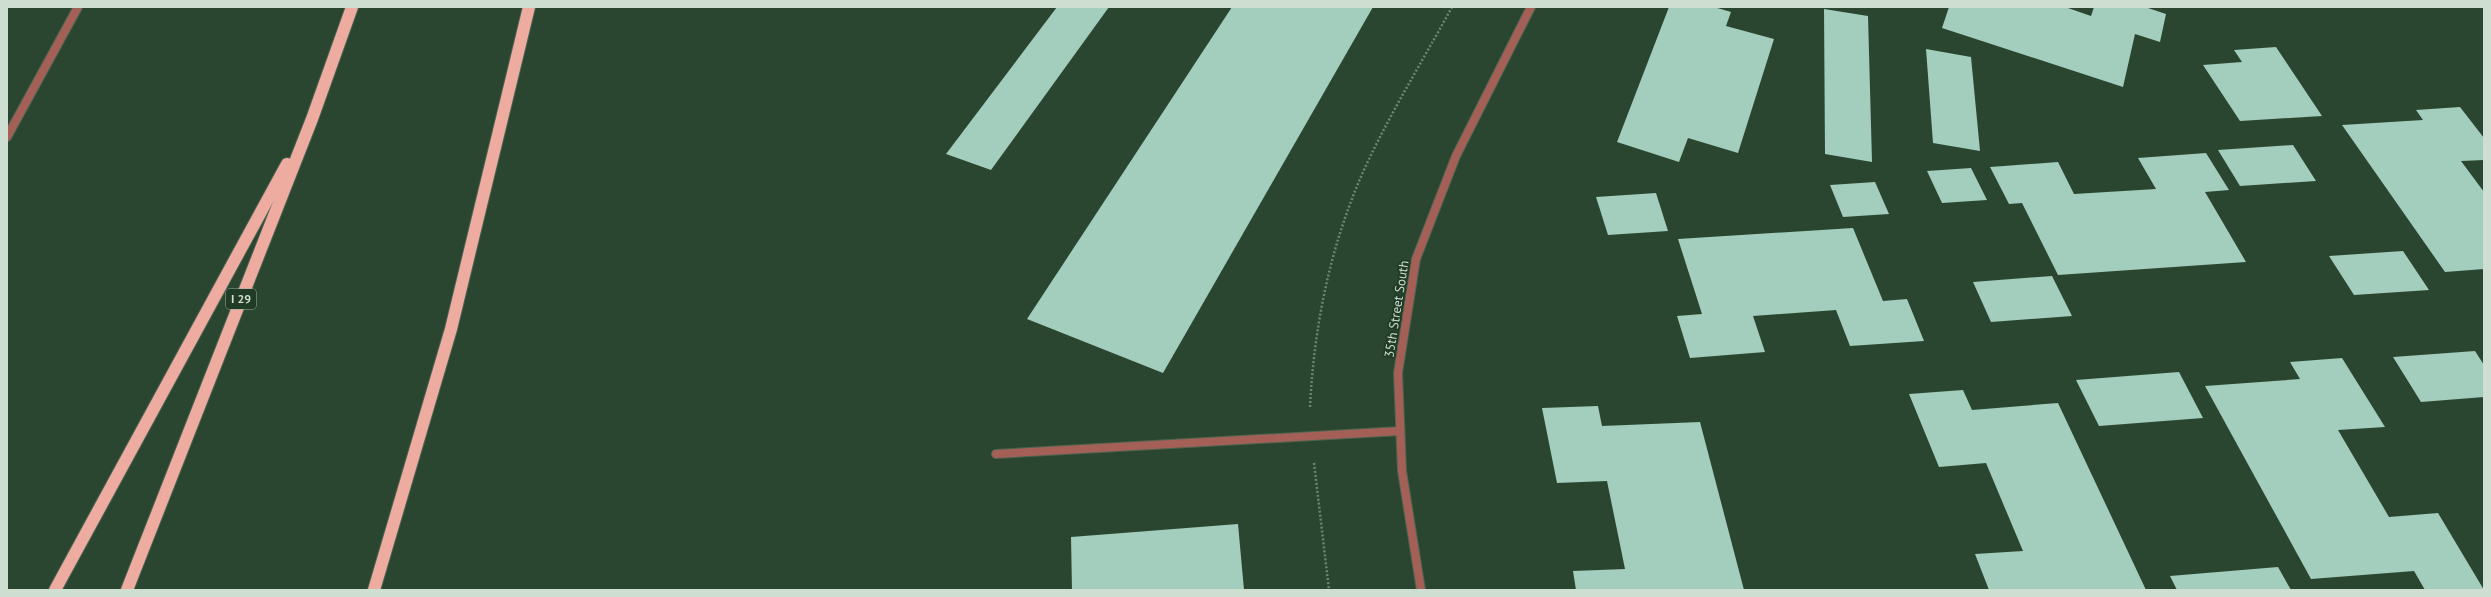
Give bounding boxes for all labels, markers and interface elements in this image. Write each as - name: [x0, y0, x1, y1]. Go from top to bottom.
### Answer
- street label: 35th Street South: [1380, 259, 1413, 359]
- road number: I 29: [226, 289, 256, 309]

